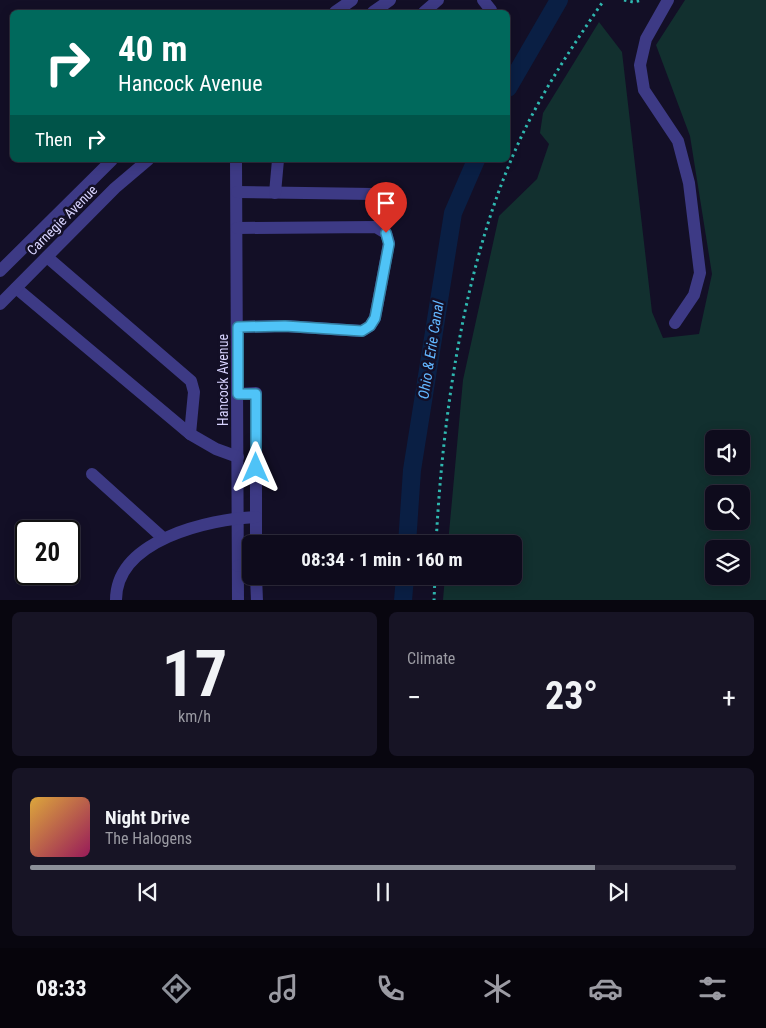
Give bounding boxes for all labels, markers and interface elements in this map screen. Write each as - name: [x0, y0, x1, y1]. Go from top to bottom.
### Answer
- text: 40 m: [118, 29, 187, 70]
- icon: right: [35, 30, 100, 95]
- text: Hancock Avenue: [118, 71, 263, 96]
- icon: right: [82, 125, 110, 153]
- text: Then: [35, 128, 72, 151]
- street label: Carnegie Avenue: [24, 181, 101, 258]
- pin: [365, 182, 407, 233]
- icon: arrive: [372, 189, 400, 217]
- water label: Ohio & Erie Canal: [414, 299, 448, 400]
- street label: Hancock Avenue: [215, 334, 231, 426]
- map controls: [705, 430, 750, 585]
- button: sound: [705, 430, 750, 475]
- position arrow: [229, 441, 281, 493]
- button: search: [705, 485, 750, 530]
- speed limit sign: 20: [15, 520, 80, 585]
- button: layers: [705, 540, 750, 585]
- text: 08:34 · 1 min · 160 m: [301, 548, 463, 571]
- text: 17: [162, 636, 227, 712]
- text: Climate: [407, 649, 455, 668]
- text: 23°: [545, 674, 598, 718]
- text: −: [407, 681, 421, 714]
- text: +: [722, 681, 736, 714]
- text: km/h: [178, 707, 211, 726]
- text: Night Drive: [105, 806, 190, 829]
- text: The Halogens: [105, 829, 192, 848]
- icon: previous: [134, 878, 162, 906]
- icon: pause: [369, 878, 397, 906]
- icon: next: [604, 878, 632, 906]
- icon: directions: [159, 971, 194, 1006]
- icon: music: [266, 971, 301, 1006]
- icon: phone: [373, 971, 408, 1006]
- icon: climate: [480, 971, 515, 1006]
- icon: car: [588, 971, 623, 1006]
- icon: filters: [695, 971, 730, 1006]
- text: 08:33: [36, 976, 87, 1001]

